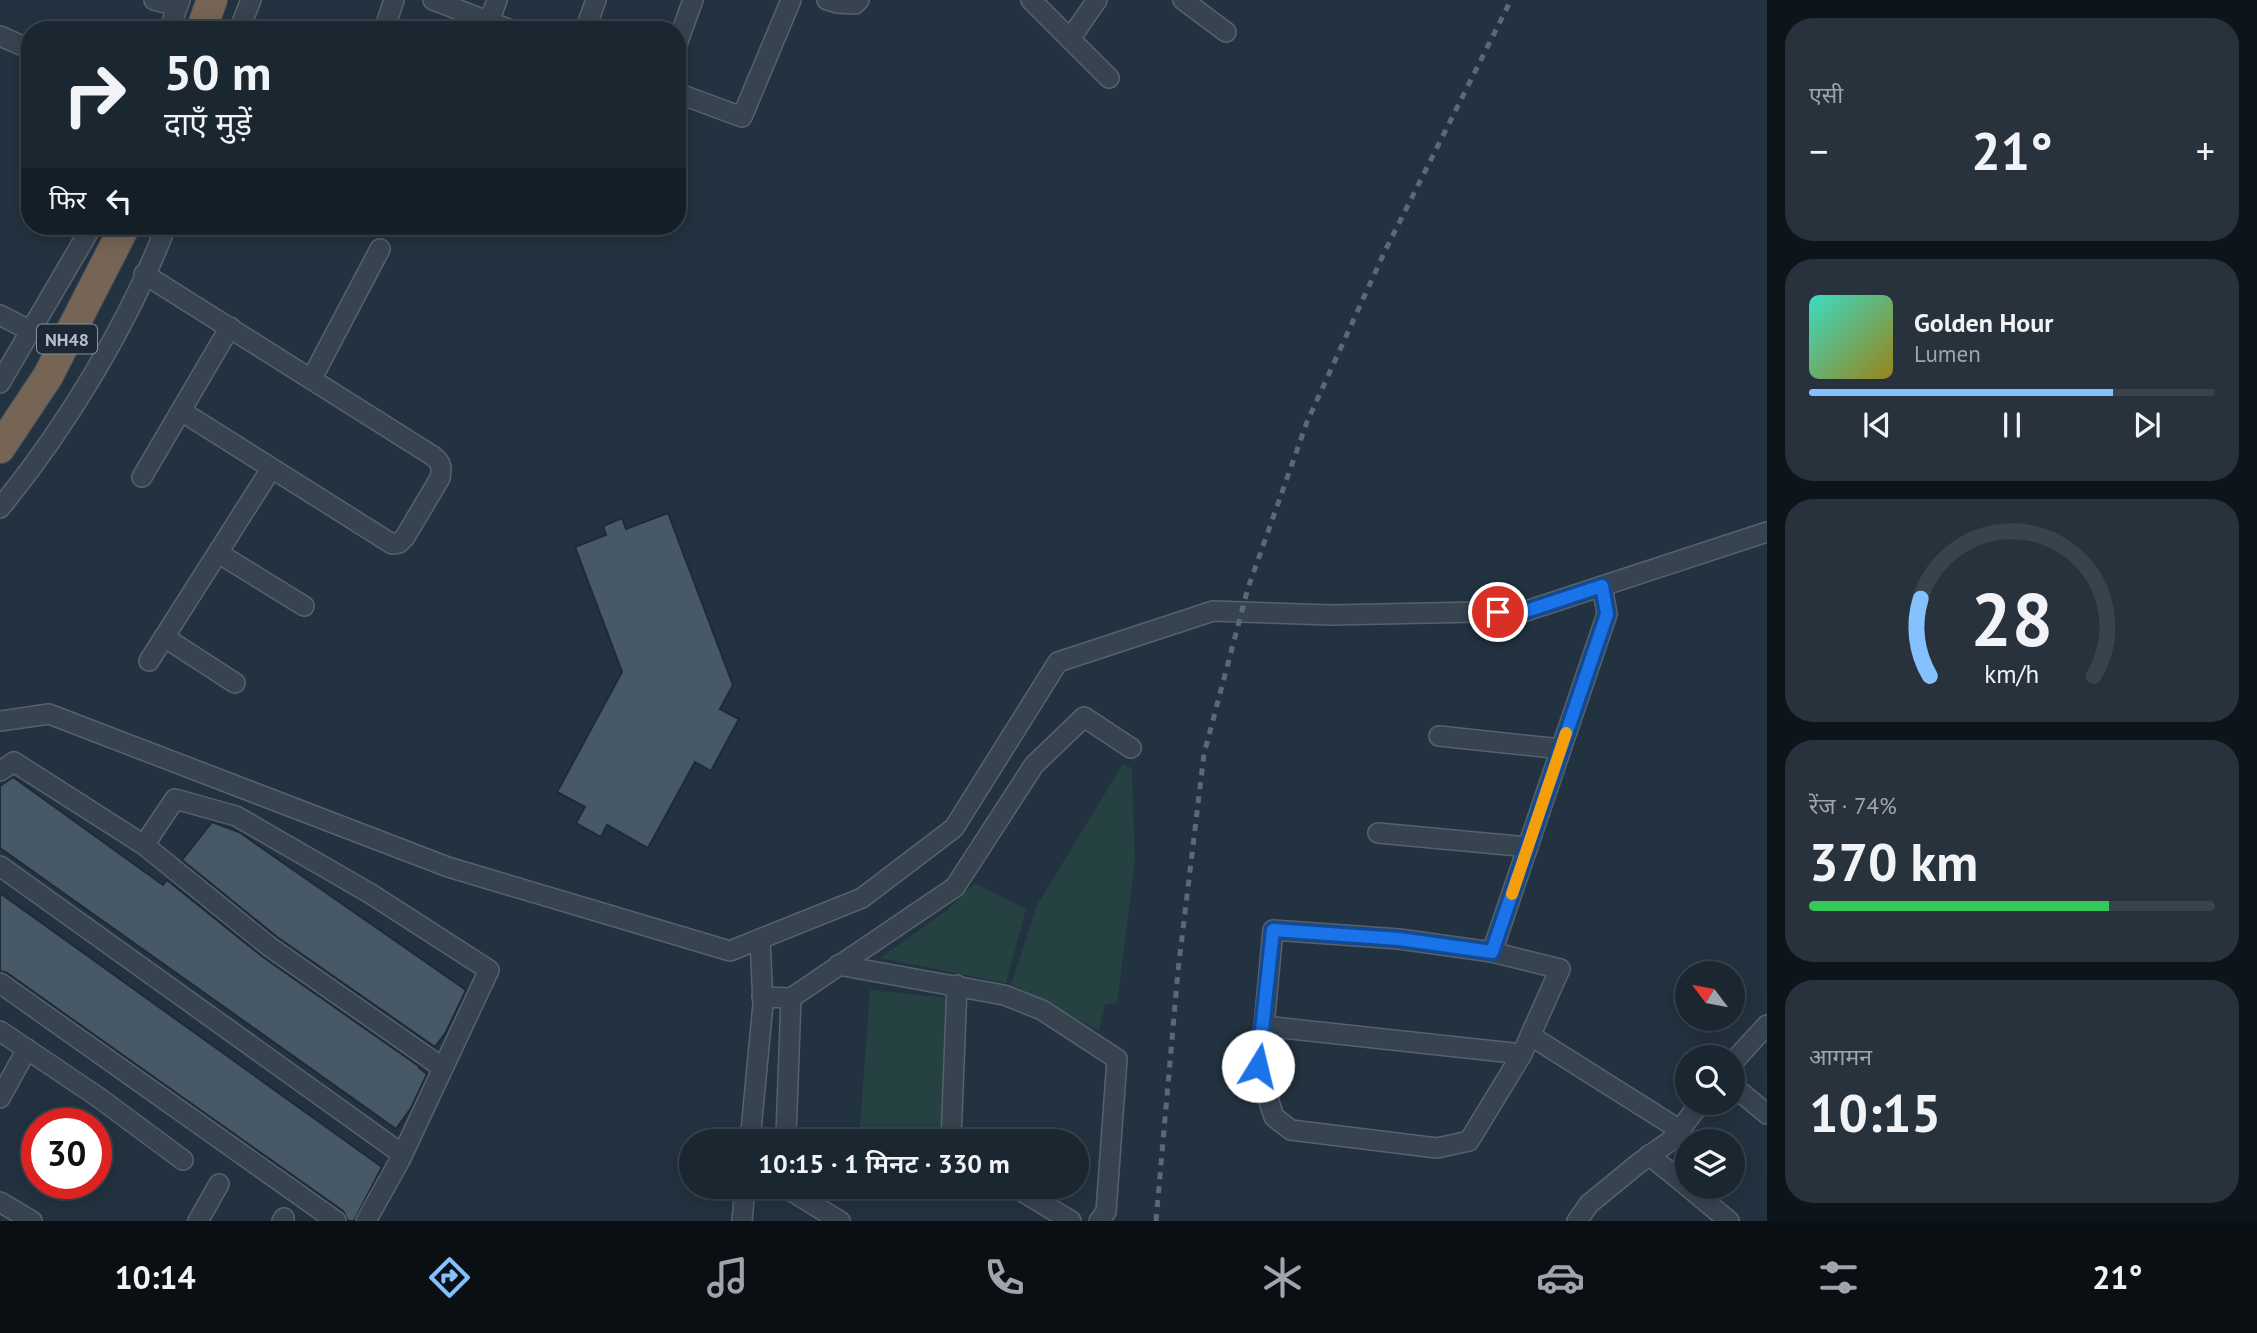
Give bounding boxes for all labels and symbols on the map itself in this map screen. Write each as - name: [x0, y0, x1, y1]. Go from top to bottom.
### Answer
- road number: NH48: [37, 324, 97, 354]
- pin: [1468, 582, 1528, 642]
- north arrow: [1675, 961, 1745, 1031]
- position arrow: [1221, 1029, 1295, 1103]
- speed limit sign: 30: [21, 1108, 112, 1199]

